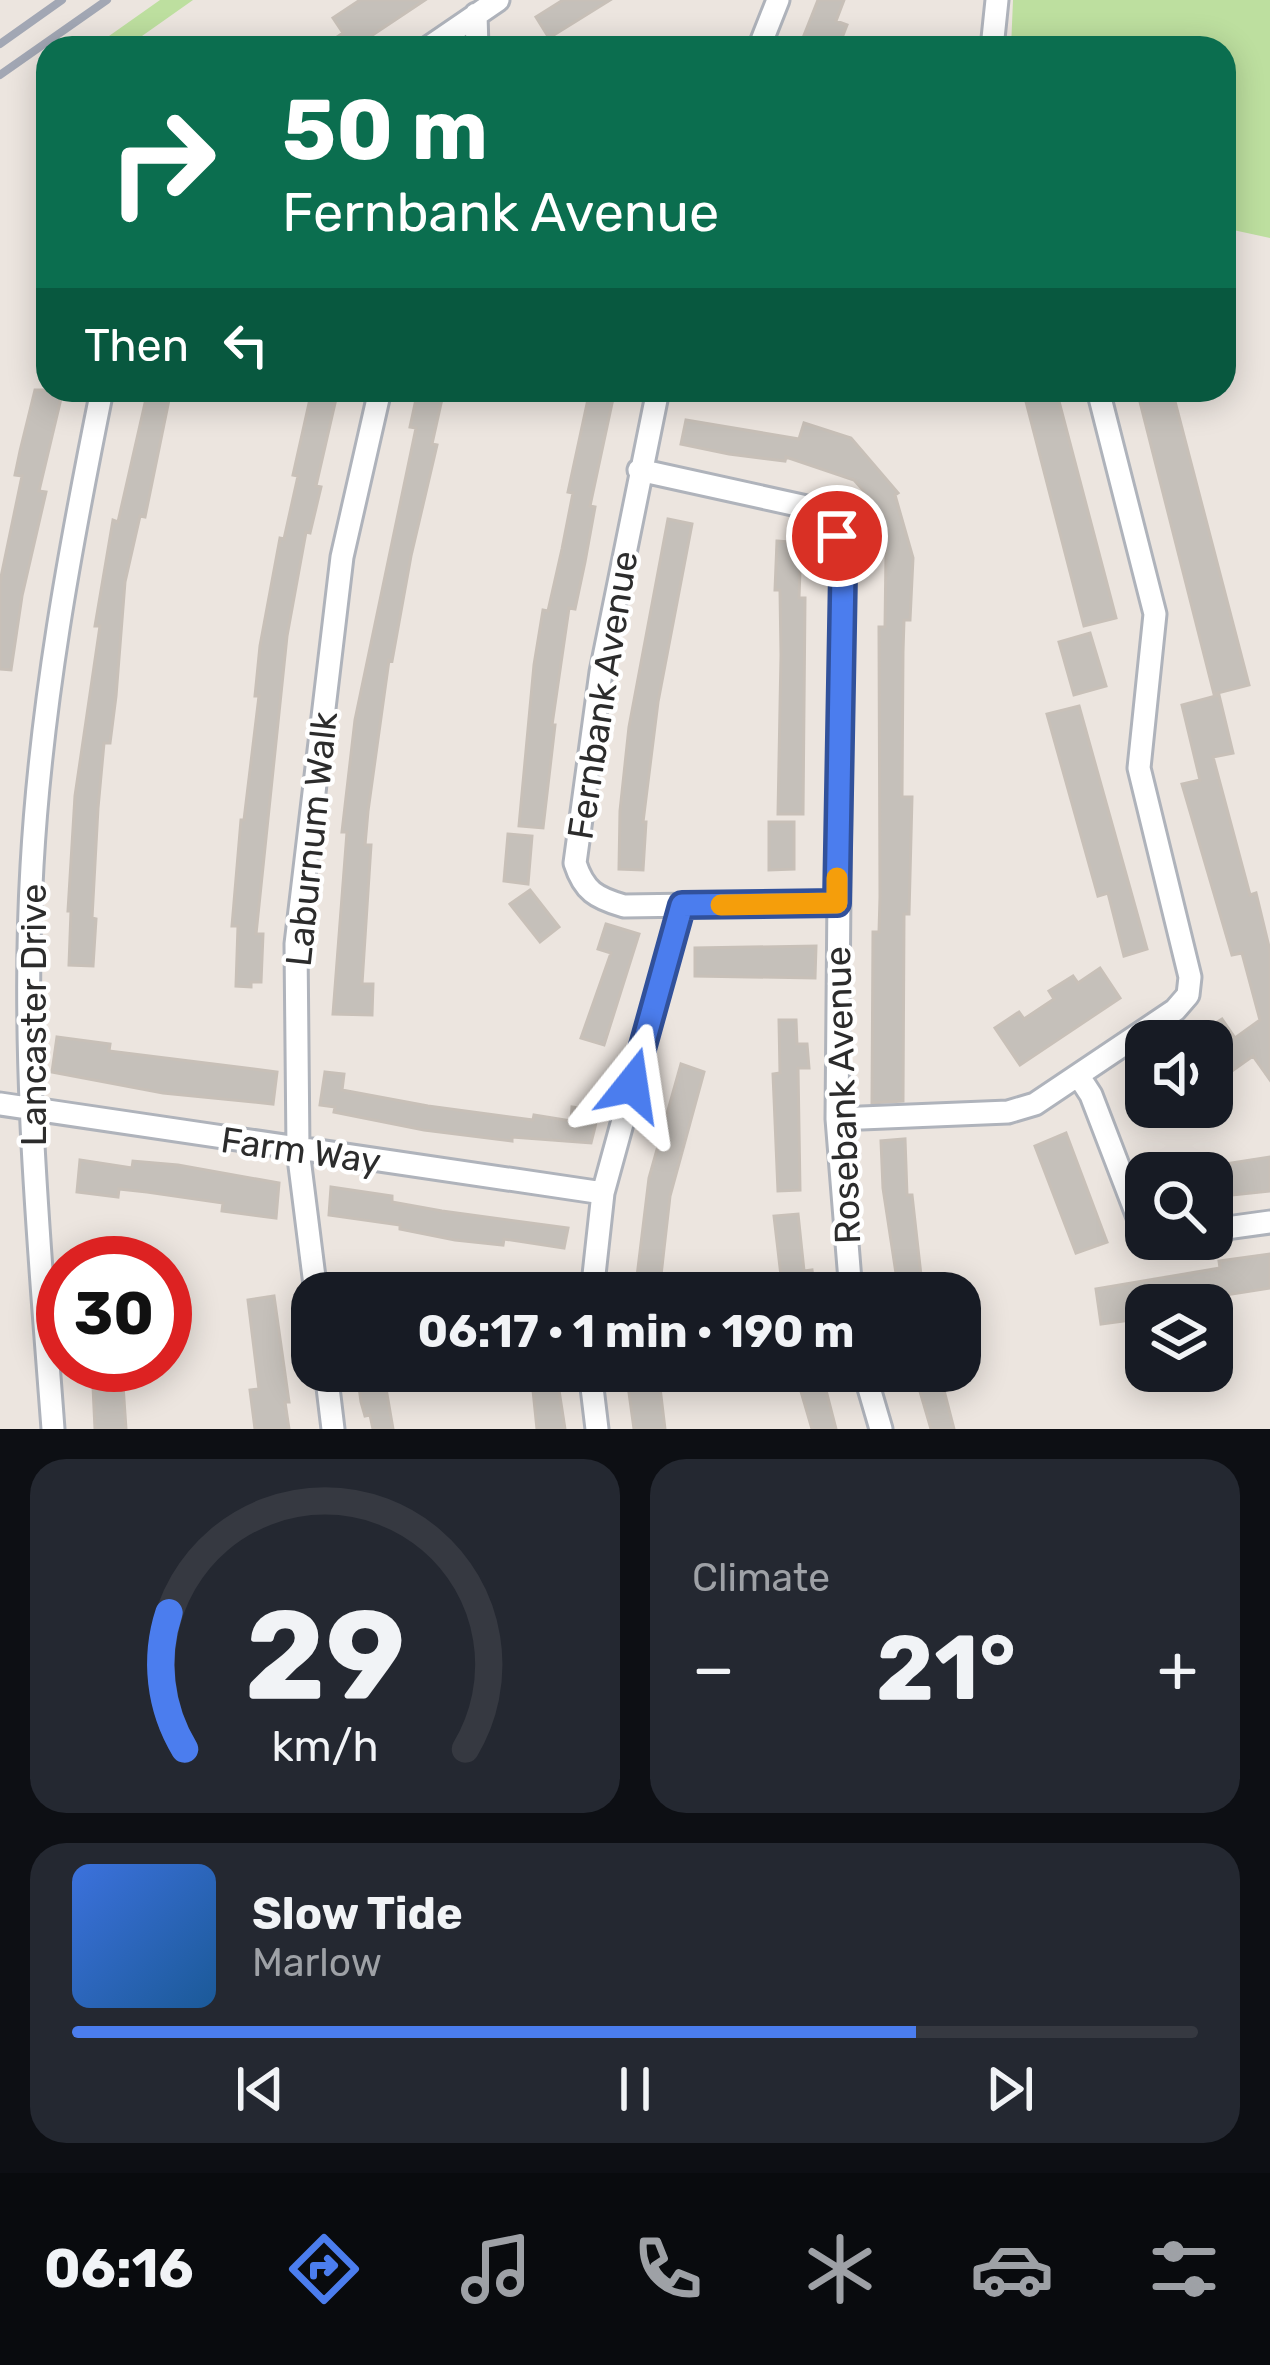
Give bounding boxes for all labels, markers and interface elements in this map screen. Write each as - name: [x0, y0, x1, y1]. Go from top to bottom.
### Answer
- text: 50 m: [282, 80, 488, 180]
- icon: right: [84, 84, 240, 240]
- text: Fernbank Avenue: [282, 181, 719, 245]
- icon: left: [213, 312, 279, 378]
- text: Then: [84, 319, 189, 372]
- pin: [786, 485, 888, 587]
- icon: arrive: [804, 503, 870, 569]
- street label: Fernbank Avenue: [558, 548, 647, 842]
- street label: Laburnum Walk: [277, 709, 346, 969]
- street label: Lancaster Drive: [12, 884, 55, 1146]
- street label: Rosebank Avenue: [816, 945, 869, 1245]
- map controls: [1125, 1020, 1233, 1392]
- button: sound: [1125, 1020, 1233, 1128]
- position arrow: [569, 1022, 695, 1148]
- street label: Farm Way: [218, 1118, 384, 1183]
- button: search: [1125, 1152, 1233, 1260]
- speed limit sign: 30: [36, 1236, 192, 1392]
- button: layers: [1125, 1284, 1233, 1392]
- text: 06:17 · 1 min · 190 m: [418, 1305, 854, 1358]
- text: Climate: [692, 1555, 830, 1601]
- text: 29: [244, 1581, 406, 1729]
- text: 21°: [876, 1615, 1016, 1722]
- text: −: [692, 1629, 735, 1708]
- text: +: [1157, 1629, 1198, 1708]
- text: km/h: [271, 1721, 379, 1772]
- text: Slow Tide: [252, 1887, 463, 1940]
- text: Marlow: [252, 1940, 382, 1986]
- icon: previous: [227, 2056, 293, 2122]
- icon: pause: [602, 2056, 668, 2122]
- icon: next: [977, 2056, 1043, 2122]
- icon: directions: [282, 2227, 366, 2311]
- icon: music: [454, 2227, 538, 2311]
- icon: phone: [626, 2227, 710, 2311]
- icon: climate: [798, 2227, 882, 2311]
- icon: car: [970, 2227, 1054, 2311]
- icon: filters: [1142, 2227, 1226, 2311]
- text: 06:16: [44, 2237, 194, 2301]

